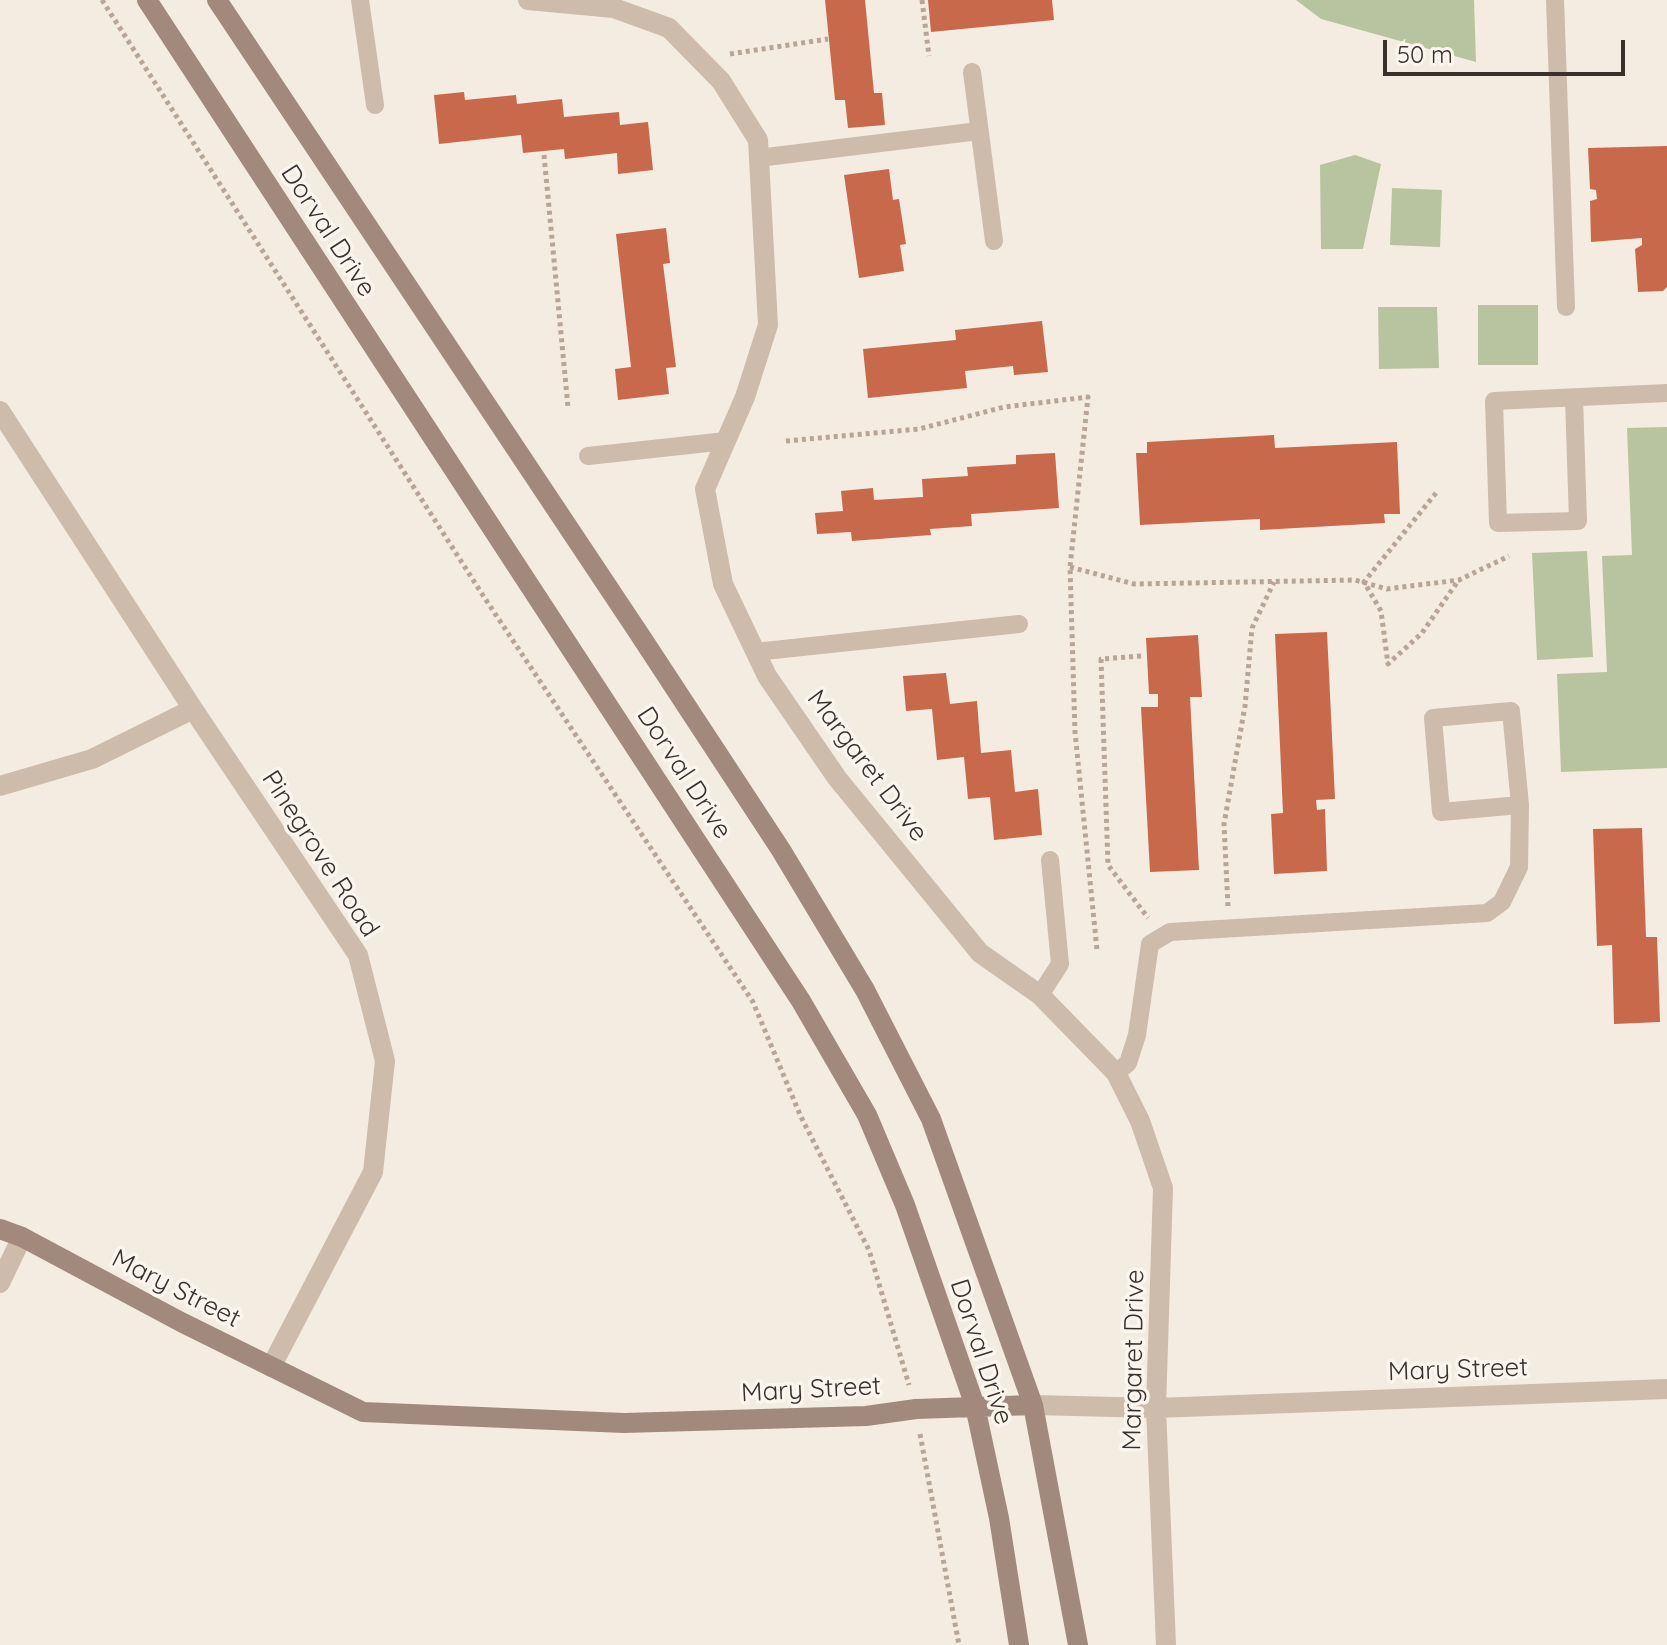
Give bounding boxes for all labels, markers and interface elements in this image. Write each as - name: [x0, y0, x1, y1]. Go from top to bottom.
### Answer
- scale bar: [1387, 24, 1629, 74]
- text: 50 m: [1397, 39, 1453, 69]
- street label: Dorval Drive: [274, 159, 382, 303]
- street label: Margaret Drive: [800, 684, 934, 848]
- street label: Dorval Drive: [630, 701, 738, 845]
- street label: Pinegrove Road: [255, 765, 385, 943]
- street label: Mary Street: [106, 1243, 246, 1335]
- street label: Margaret Drive: [1117, 1269, 1151, 1451]
- street label: Dorval Drive: [943, 1275, 1019, 1429]
- street label: Mary Street: [1387, 1352, 1529, 1388]
- street label: Mary Street: [740, 1371, 882, 1409]

